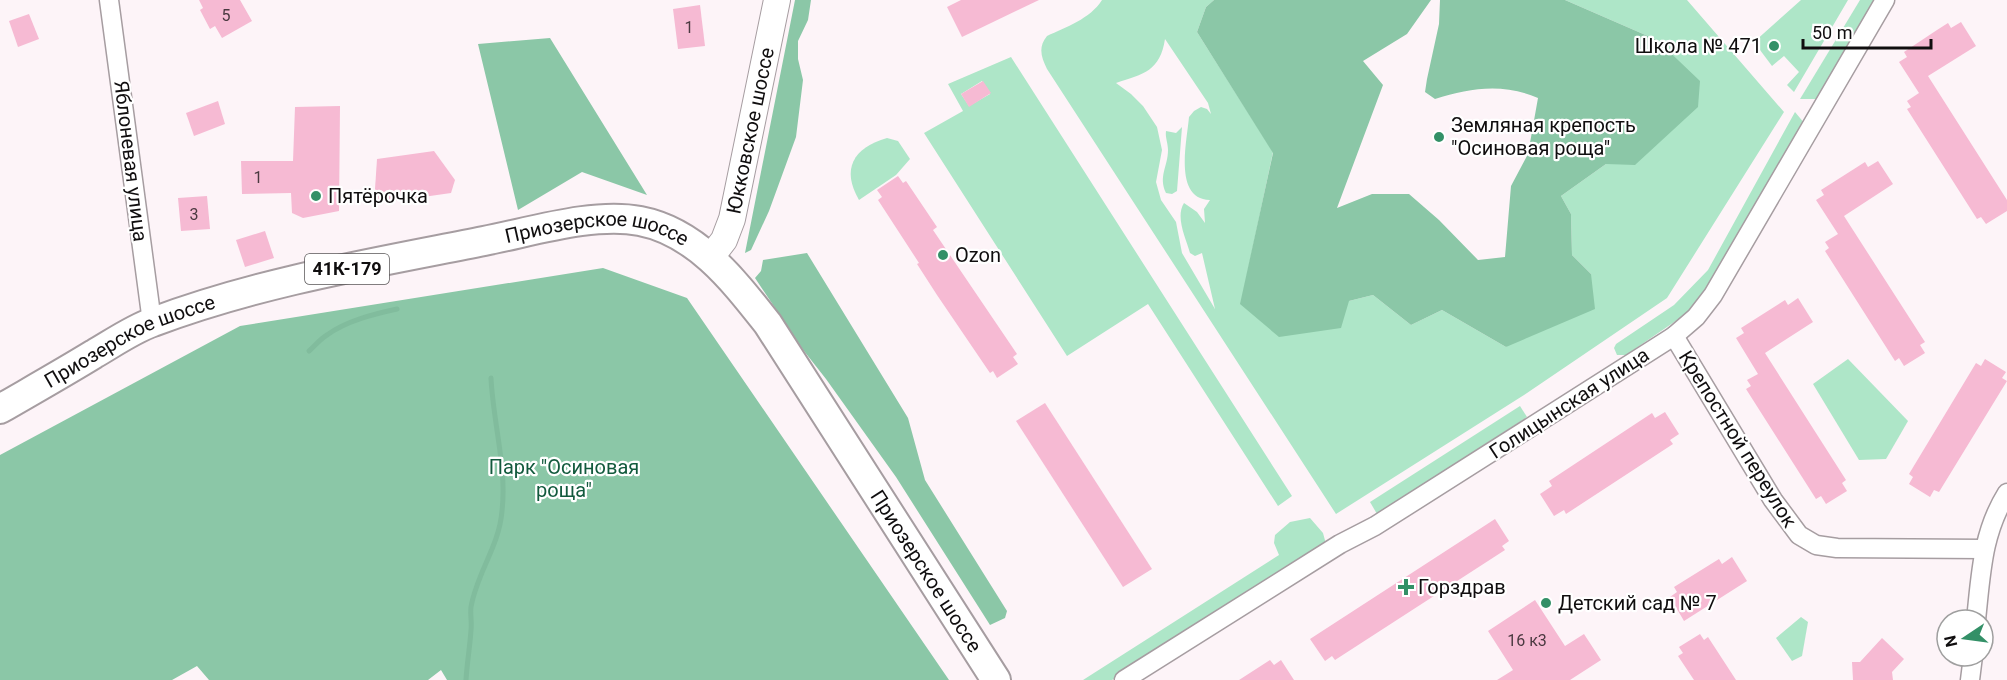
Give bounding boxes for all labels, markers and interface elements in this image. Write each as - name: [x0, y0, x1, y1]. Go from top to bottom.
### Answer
- house number: 5: [222, 6, 231, 25]
- scale bar: [1803, 12, 1930, 50]
- house number: 1: [685, 18, 694, 37]
- text: 50 m: [1812, 22, 1852, 43]
- place label: Школа № 471: [1635, 34, 1762, 58]
- marker: Школа № 471: [1767, 39, 1781, 53]
- street label: Юкковское шоссе: [721, 45, 779, 216]
- street label: Яблоневая улица: [109, 79, 153, 243]
- place label: Земляная крепость "Осиновая роща": [1451, 113, 1636, 160]
- marker: Земляная крепость "Осиновая роща": [1432, 130, 1446, 144]
- house number: 1: [254, 168, 263, 187]
- place label: Пятёрочка: [328, 184, 428, 208]
- marker: Пятёрочка: [309, 189, 323, 203]
- house number: 3: [190, 205, 199, 224]
- street label: Приозерское шоссе: [503, 207, 693, 251]
- place label: Ozon: [955, 243, 1001, 267]
- marker: Ozon: [936, 248, 950, 262]
- road number: 41К-179: [305, 254, 389, 284]
- street label: Приозерское шоссе: [40, 290, 218, 393]
- street label: Голицынская улица: [1485, 342, 1653, 464]
- street label: Крепостной переулок: [1674, 346, 1802, 532]
- park label: Парк "Осиновая роща": [489, 455, 639, 502]
- street label: Приозерское шоссе: [866, 486, 987, 657]
- place label: Горздрав: [1418, 575, 1506, 599]
- marker: Горздрав: [1399, 580, 1413, 594]
- place label: Детский сад № 7: [1558, 591, 1717, 615]
- marker: Детский сад № 7: [1539, 596, 1553, 610]
- north arrow: [1935, 608, 1995, 668]
- house number: 16 к3: [1507, 631, 1547, 650]
- text: N: [1940, 634, 1961, 649]

